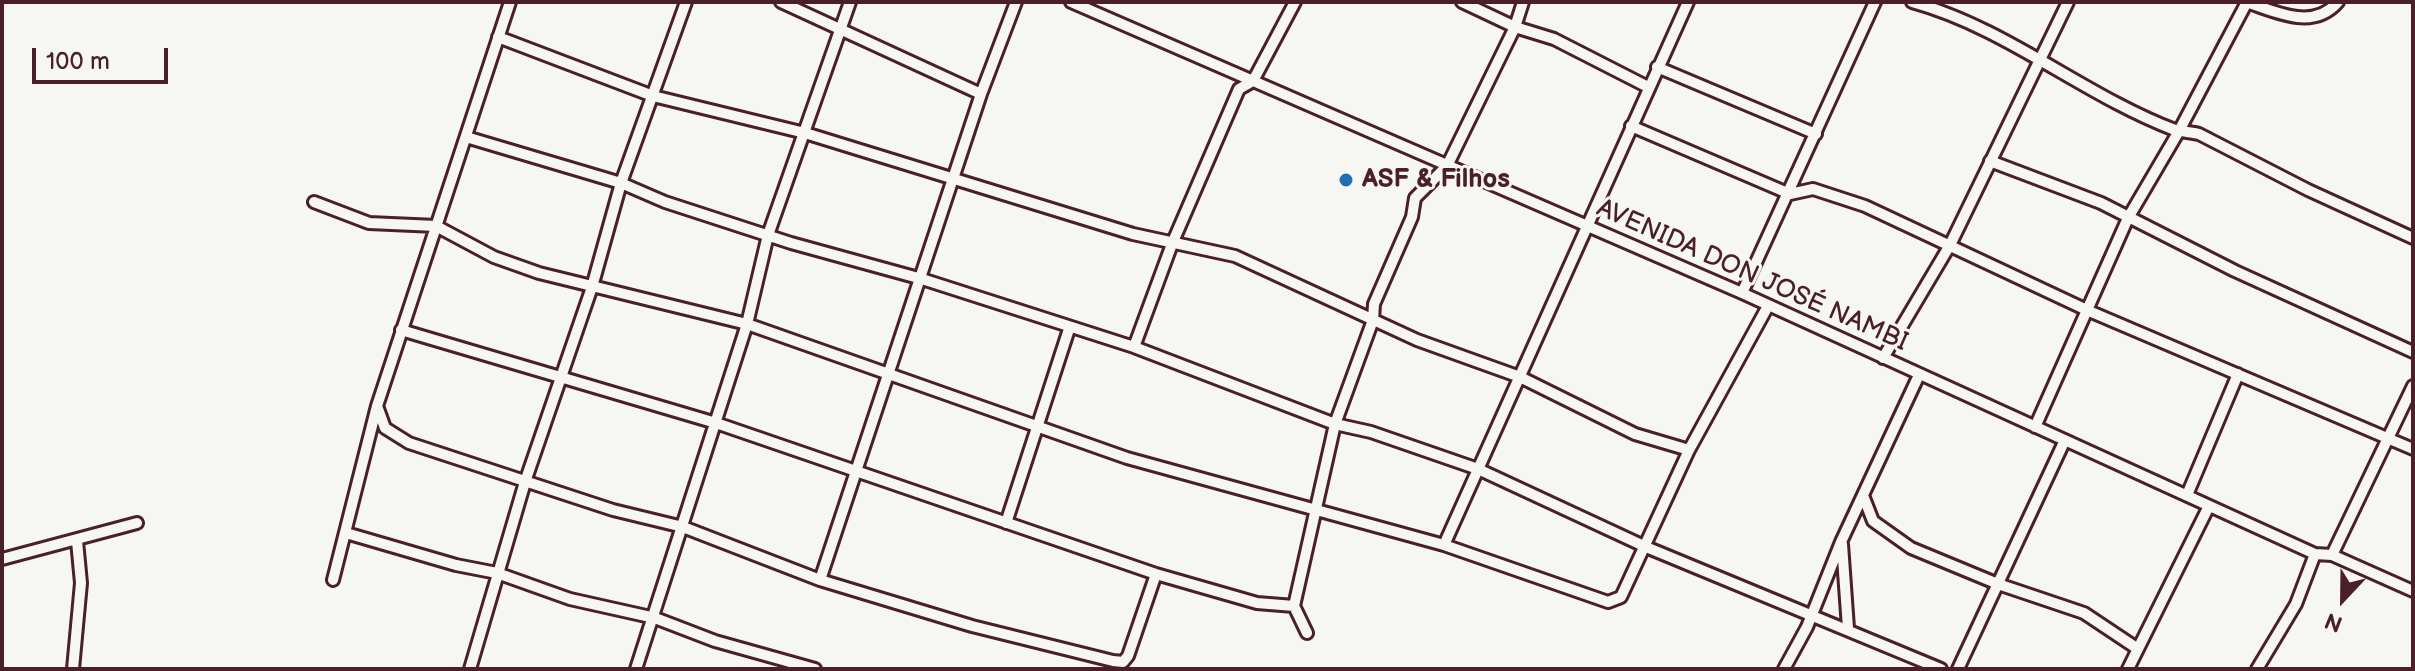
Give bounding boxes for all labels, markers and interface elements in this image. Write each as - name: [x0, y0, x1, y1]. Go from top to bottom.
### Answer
- scale bar: [36, 32, 172, 82]
- text: 100 m: [46, 47, 110, 76]
- place label: ASF & Filhos: [1362, 164, 1510, 196]
- marker: ASF & Filhos: [1337, 171, 1355, 189]
- street label: AVENIDA DON JOSÉ NAMBI: [1592, 193, 1912, 359]
- north arrow: [2303, 559, 2383, 639]
- text: N: [2321, 606, 2347, 637]

